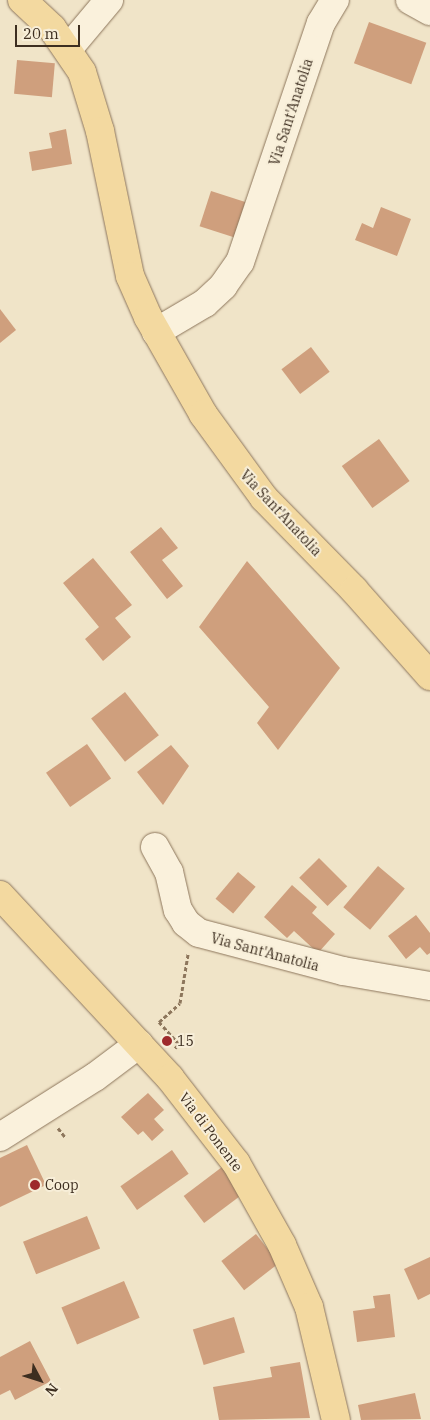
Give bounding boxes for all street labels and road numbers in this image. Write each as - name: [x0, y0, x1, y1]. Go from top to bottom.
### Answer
- street label: Via Sant'Anatolia: [266, 56, 316, 168]
- street label: Via Sant'Anatolia: [237, 466, 325, 560]
- street label: Via Sant'Anatolia: [209, 929, 321, 975]
- street label: Via di Ponente: [176, 1089, 246, 1175]

